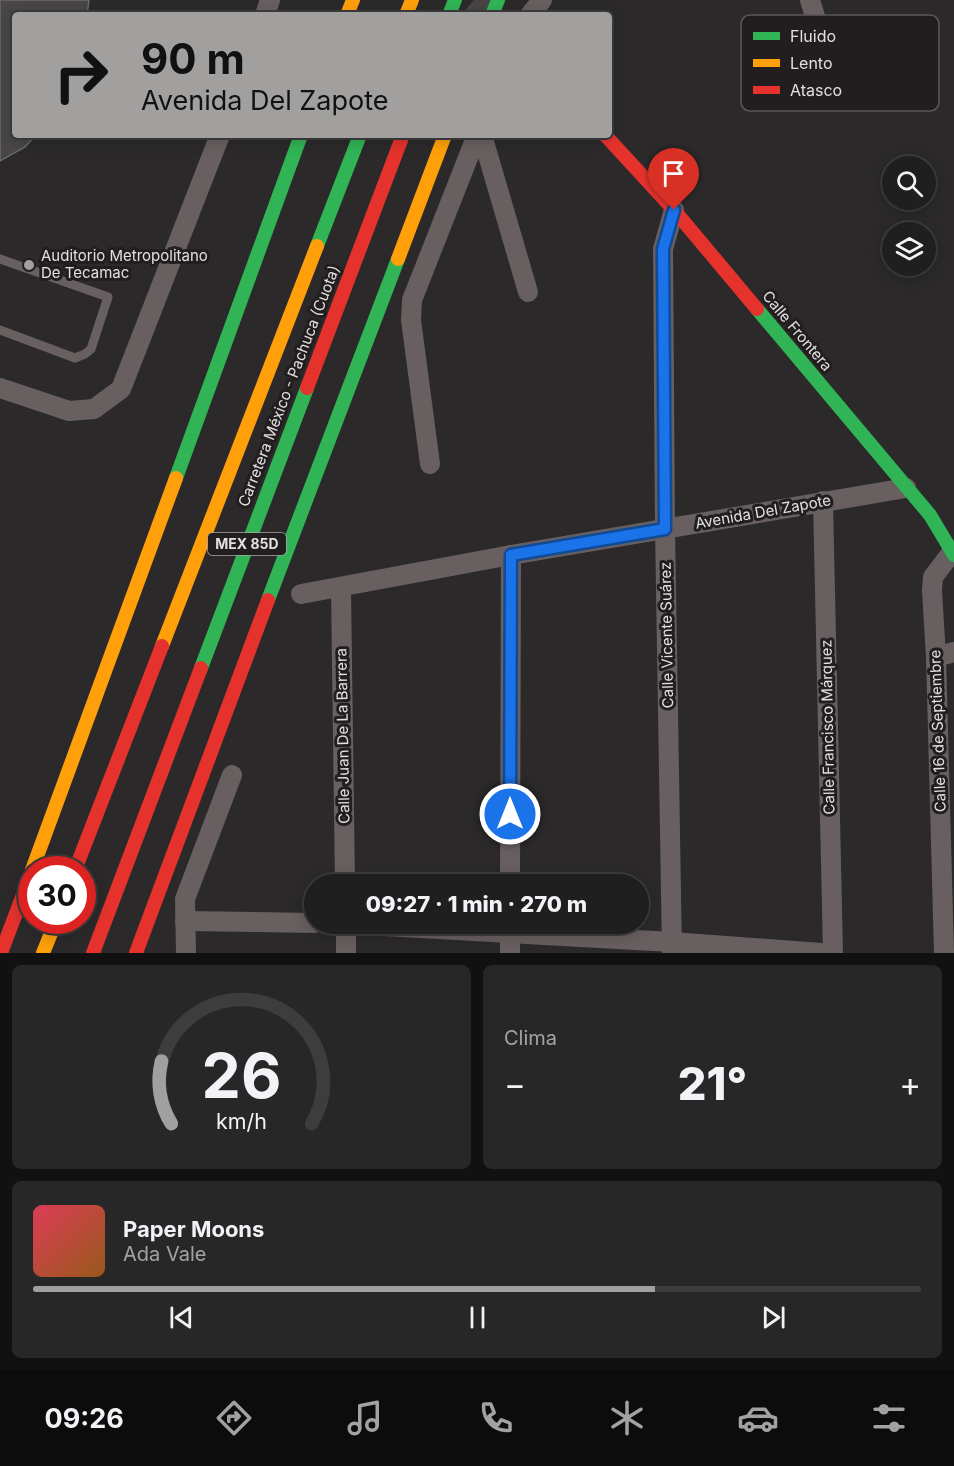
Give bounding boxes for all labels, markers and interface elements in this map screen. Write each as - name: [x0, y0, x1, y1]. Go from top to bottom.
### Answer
- legend: [741, 15, 939, 111]
- text: Fluido: [790, 26, 836, 46]
- text: 90 m: [141, 33, 245, 84]
- icon: right: [42, 36, 120, 114]
- text: Lento: [790, 53, 833, 73]
- text: Atasco: [790, 80, 842, 100]
- text: Avenida Del Zapote: [141, 84, 389, 117]
- pin: [648, 148, 699, 210]
- map controls: [882, 156, 936, 276]
- button: search: [882, 156, 936, 210]
- icon: arrive: [657, 157, 690, 190]
- button: layers: [882, 222, 936, 276]
- place label: Auditorio Metropolitano De Tecamac: [41, 246, 208, 282]
- marker: Auditorio Metropolitano De Tecamac: [22, 258, 36, 272]
- street label: Carretera México - Pachuca (Cuota): [234, 263, 343, 509]
- street label: Calle Frontera: [758, 287, 836, 375]
- street label: Avenida Del Zapote: [694, 490, 832, 533]
- road number: MEX 85D: [208, 533, 286, 555]
- street label: Calle Vicente Suárez: [656, 562, 677, 708]
- street label: Calle Francisco Márquez: [816, 639, 839, 815]
- street label: Calle Juan De La Barrera: [331, 648, 354, 824]
- street label: Calle 16 de Septiembre: [925, 649, 950, 813]
- position arrow: [478, 782, 542, 846]
- speed limit sign: 30: [18, 856, 96, 934]
- text: 09:27 · 1 min · 270 m: [366, 891, 587, 917]
- text: Clima: [504, 1026, 557, 1050]
- text: 26: [202, 1038, 281, 1113]
- text: 21°: [678, 1056, 747, 1111]
- text: −: [504, 1064, 526, 1104]
- text: +: [899, 1064, 921, 1104]
- text: km/h: [216, 1108, 267, 1134]
- text: Paper Moons: [123, 1216, 264, 1242]
- text: Ada Vale: [123, 1242, 206, 1266]
- icon: previous: [165, 1301, 198, 1334]
- icon: pause: [461, 1301, 494, 1334]
- icon: next: [757, 1301, 790, 1334]
- icon: directions: [213, 1397, 255, 1439]
- icon: music: [344, 1397, 386, 1439]
- icon: phone: [475, 1397, 517, 1439]
- icon: climate: [606, 1397, 648, 1439]
- icon: car: [737, 1397, 779, 1439]
- icon: filters: [868, 1397, 910, 1439]
- text: 09:26: [44, 1402, 124, 1435]

